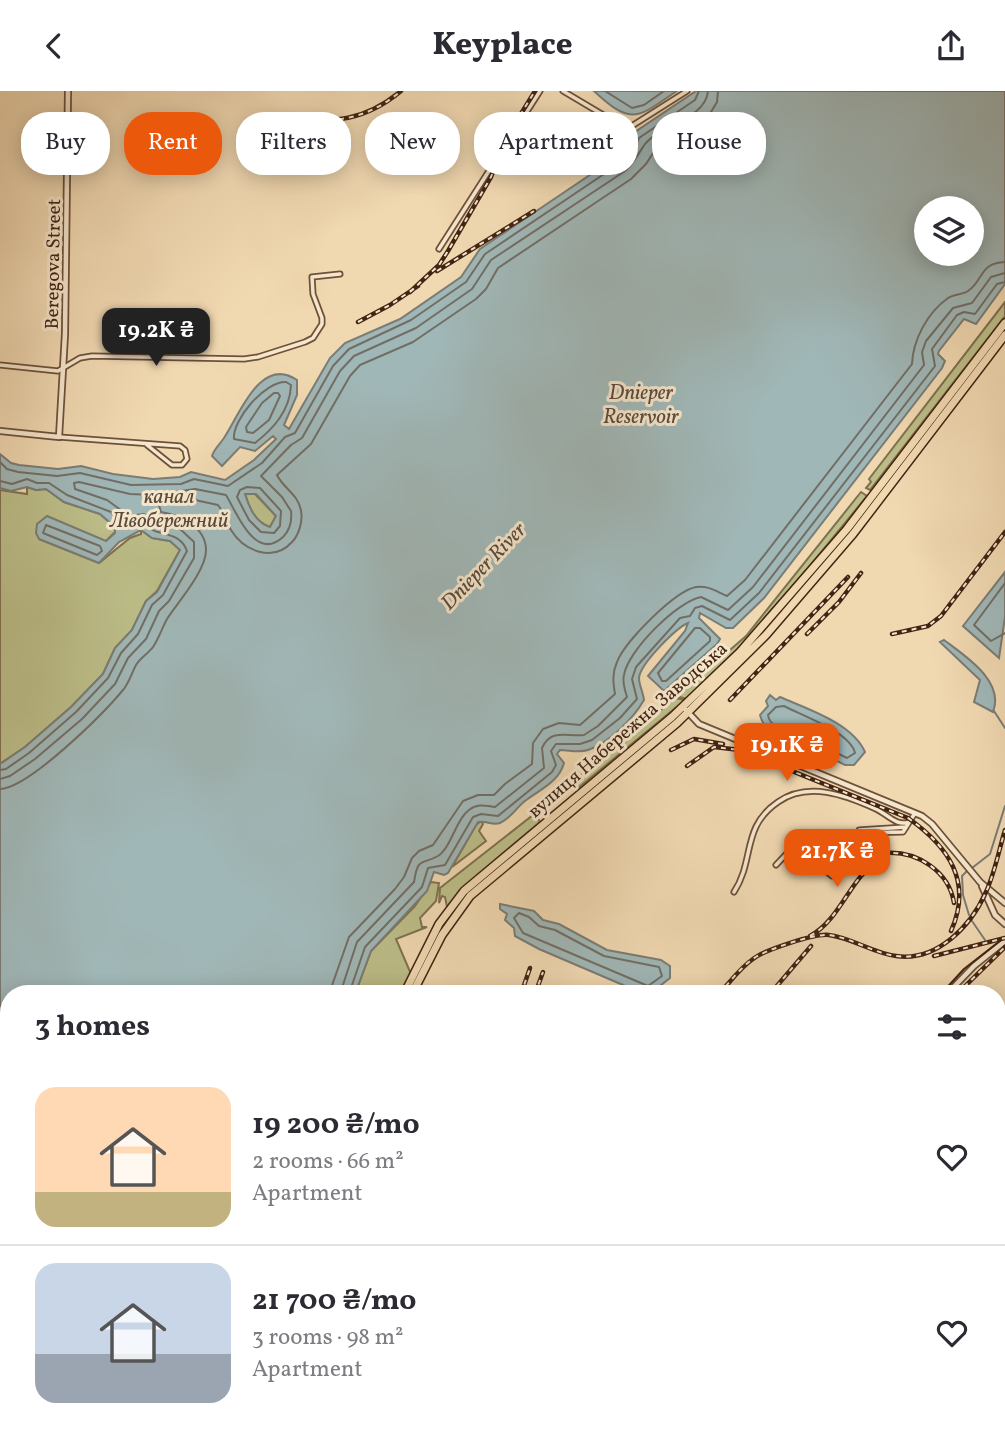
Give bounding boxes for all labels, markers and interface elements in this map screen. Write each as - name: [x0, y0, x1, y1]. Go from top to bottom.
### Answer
- text: Keyplace: [432, 24, 573, 68]
- icon: back: [35, 27, 73, 65]
- icon: share: [932, 27, 970, 65]
- chip: Buy: [21, 112, 110, 175]
- chip: Rent: [124, 112, 222, 175]
- chip: Filters: [236, 112, 351, 175]
- chip: New: [365, 112, 460, 175]
- chip: Apartment: [474, 112, 638, 175]
- chip: House: [652, 112, 766, 175]
- map controls: [914, 196, 984, 266]
- button: layers: [914, 196, 984, 266]
- street label: Beregova Street: [40, 198, 68, 330]
- pin: 19.2K ₴: [91, 309, 221, 368]
- text: 19.2K ₴: [118, 315, 194, 347]
- water label: Dnieper Reservoir: [603, 379, 679, 432]
- water label: канал Лівобережний: [109, 483, 229, 536]
- water label: Dnieper River: [435, 517, 533, 617]
- street label: вулиця Набережна Заводська: [523, 636, 734, 825]
- pin: 19.1K ₴: [722, 723, 852, 783]
- text: 19.1K ₴: [750, 730, 824, 762]
- pin: 21.7K ₴: [772, 829, 902, 889]
- text: 21.7K ₴: [800, 836, 874, 868]
- text: 3 homes: [35, 1006, 150, 1048]
- icon: filters: [933, 1008, 971, 1046]
- text: 19 200 ₴/mo: [252, 1104, 420, 1146]
- icon: home: [91, 1115, 175, 1199]
- icon: heart: [933, 1138, 971, 1176]
- text: 2 rooms · 66 m²: [252, 1146, 404, 1178]
- text: Apartment: [252, 1178, 363, 1210]
- text: 21 700 ₴/mo: [252, 1280, 416, 1322]
- icon: home: [91, 1291, 175, 1375]
- icon: heart: [933, 1314, 971, 1352]
- text: 3 rooms · 98 m²: [252, 1322, 404, 1354]
- text: Apartment: [252, 1354, 363, 1386]

